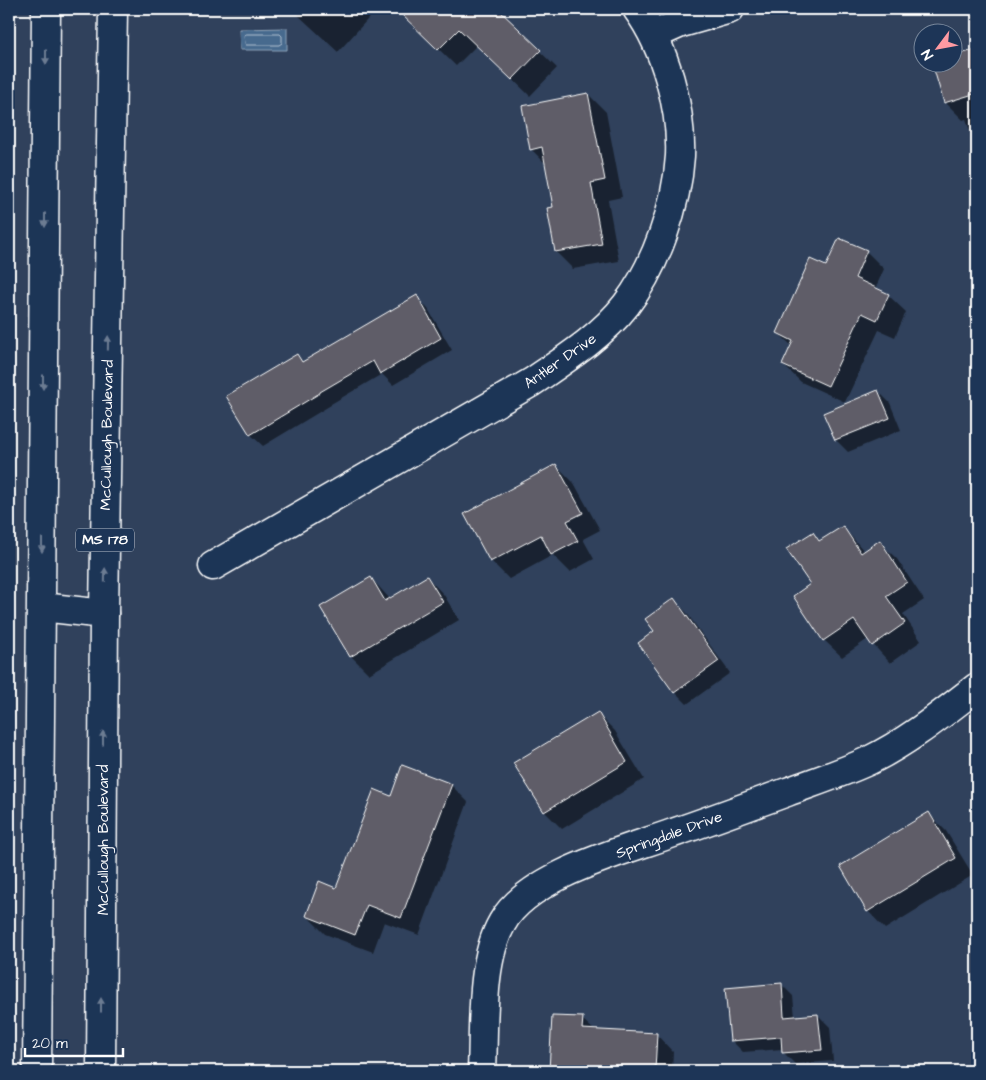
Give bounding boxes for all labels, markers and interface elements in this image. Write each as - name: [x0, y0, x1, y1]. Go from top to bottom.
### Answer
- north arrow: [914, 22, 964, 72]
- text: N: [917, 45, 939, 63]
- one-way arrow: [42, 50, 50, 66]
- one-way arrow: [41, 212, 49, 228]
- street label: Antler Drive: [520, 328, 600, 394]
- one-way arrow: [104, 334, 112, 350]
- street label: McCullough Boulevard: [95, 359, 120, 511]
- one-way arrow: [39, 375, 47, 391]
- road number: MS 178: [76, 528, 134, 552]
- one-way arrow: [38, 537, 46, 553]
- one-way arrow: [101, 567, 109, 583]
- one-way arrow: [100, 729, 108, 745]
- street label: McCullough Boulevard: [93, 764, 115, 915]
- street label: Springdale Drive: [613, 806, 725, 865]
- one-way arrow: [97, 997, 105, 1013]
- scale bar: [25, 1025, 122, 1057]
- text: 20 m: [32, 1033, 68, 1054]

